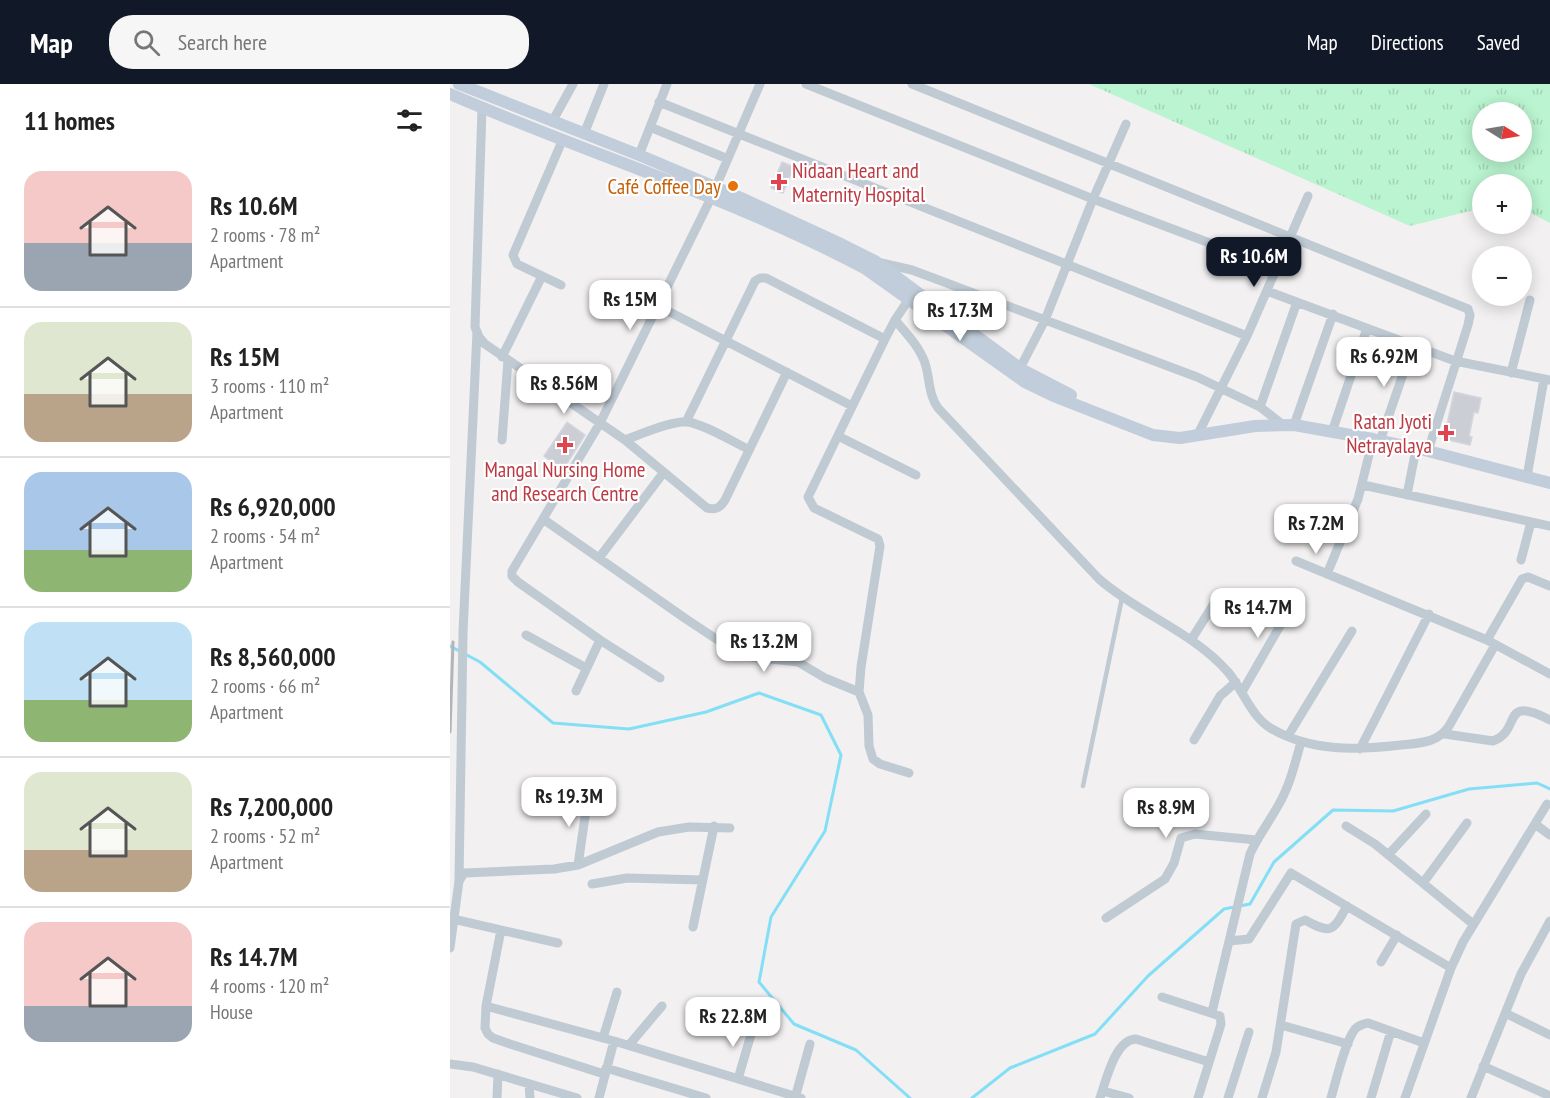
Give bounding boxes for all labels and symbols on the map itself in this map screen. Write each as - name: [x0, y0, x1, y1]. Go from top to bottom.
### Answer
- north arrow: [1472, 102, 1532, 162]
- place label: Nidaan Heart and Maternity Hospital: [792, 157, 925, 208]
- place label: Café Coffee Day: [607, 173, 721, 200]
- marker: Nidaan Heart and Maternity Hospital: [770, 173, 788, 191]
- marker: Café Coffee Day: [726, 179, 740, 193]
- pin: Rs 10.6M: [1192, 237, 1316, 288]
- pin: Rs 15M: [581, 280, 679, 331]
- pin: Rs 17.3M: [898, 291, 1022, 342]
- pin: Rs 6.92M: [1322, 337, 1446, 388]
- pin: Rs 8.56M: [502, 364, 626, 415]
- place label: Ratan Jyoti Netrayalaya: [1346, 408, 1432, 459]
- marker: Ratan Jyoti Netrayalaya: [1437, 424, 1455, 442]
- marker: Mangal Nursing Home and Research Centre: [556, 436, 574, 454]
- place label: Mangal Nursing Home and Research Centre: [484, 456, 646, 507]
- pin: Rs 7.2M: [1261, 504, 1371, 555]
- pin: Rs 14.7M: [1196, 588, 1320, 639]
- pin: Rs 13.2M: [702, 622, 826, 673]
- pin: Rs 19.3M: [507, 777, 631, 828]
- pin: Rs 8.9M: [1111, 788, 1221, 839]
- pin: Rs 22.8M: [671, 997, 795, 1048]

